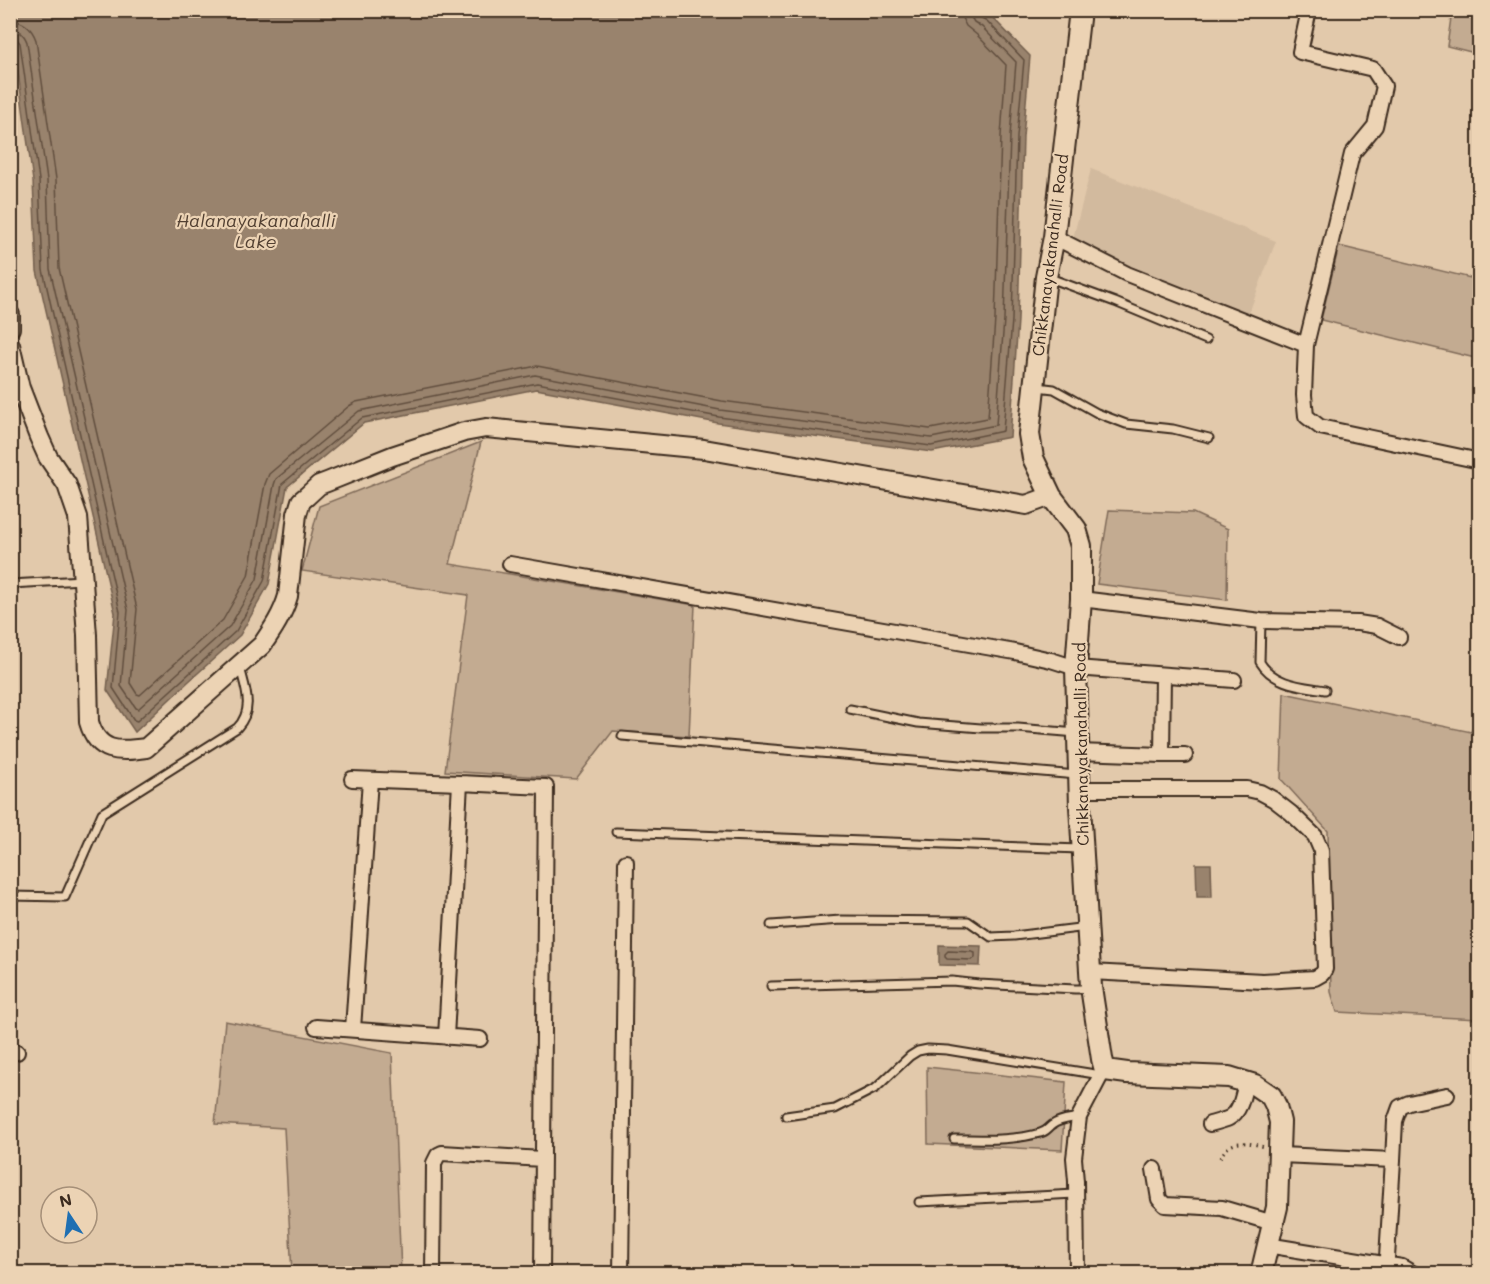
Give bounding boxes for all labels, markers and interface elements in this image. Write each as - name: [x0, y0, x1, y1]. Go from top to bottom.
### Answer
- street label: Chikkanayakanahalli Road: [1027, 153, 1072, 357]
- water label: Halanayakanahalli Lake: [176, 208, 336, 253]
- street label: Chikkanayakanahalli Road: [1068, 642, 1093, 846]
- north arrow: [39, 1185, 99, 1245]
- text: N: [57, 1188, 74, 1211]

